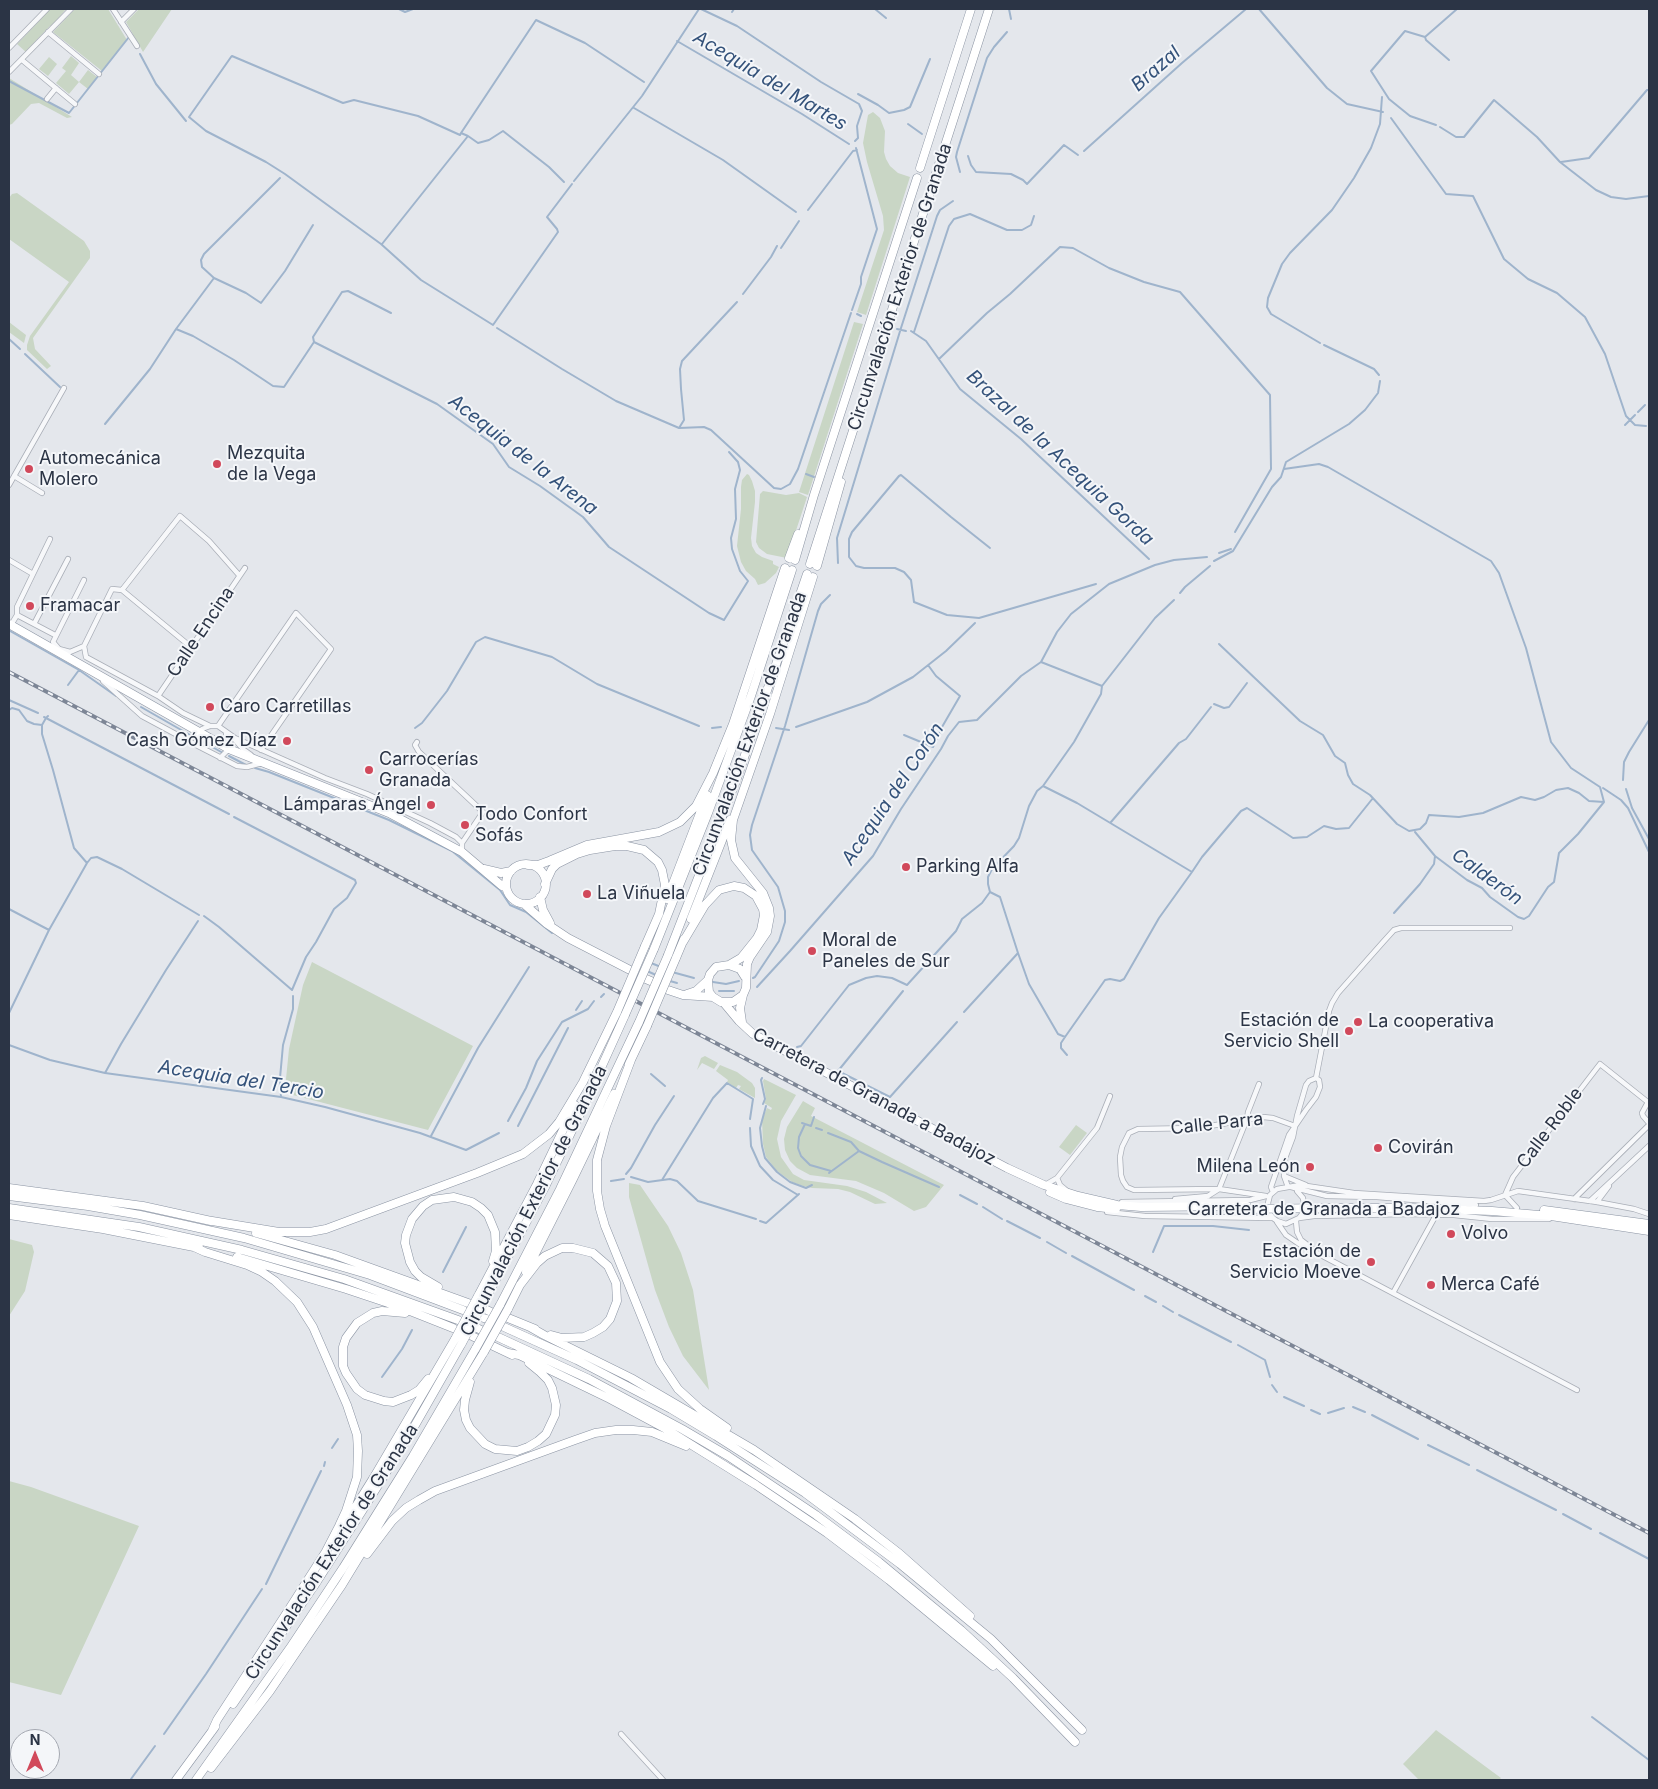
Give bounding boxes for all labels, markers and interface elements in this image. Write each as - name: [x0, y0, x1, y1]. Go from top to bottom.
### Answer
- water label: Acequia del Martes: [689, 26, 851, 136]
- water label: Brazal: [1127, 42, 1185, 96]
- street label: Circunvalación Exterior de Granada: [843, 141, 957, 433]
- water label: Brazal de la Acequia Gorda: [962, 365, 1158, 551]
- water label: Acequia de la Arena: [444, 390, 602, 520]
- place label: Mezquita de la Vega: [227, 443, 316, 486]
- place label: Automecánica Molero: [39, 448, 161, 490]
- marker: Mezquita de la Vega: [211, 458, 223, 470]
- marker: Automecánica Molero: [23, 463, 35, 475]
- street label: Calle Encina: [163, 583, 239, 681]
- street label: Circunvalación Exterior de Granada: [688, 589, 812, 879]
- place label: Framacar: [40, 595, 120, 617]
- marker: Framacar: [24, 600, 36, 612]
- place label: Caro Carretillas: [220, 696, 351, 718]
- marker: Caro Carretillas: [204, 701, 216, 713]
- water label: Acequia del Corón: [837, 719, 949, 869]
- place label: Cash Gómez Díaz: [126, 730, 277, 752]
- marker: Cash Gómez Díaz: [281, 735, 293, 747]
- place label: Carrocerías Granada: [379, 749, 478, 792]
- marker: Carrocerías Granada: [363, 764, 375, 776]
- place label: Lámparas Ángel: [283, 794, 421, 816]
- marker: Lámparas Ángel: [425, 799, 437, 811]
- place label: Todo Confort Sofás: [475, 804, 587, 846]
- marker: Todo Confort Sofás: [459, 819, 471, 831]
- water label: Calderón: [1447, 844, 1527, 910]
- place label: Parking Alfa: [916, 856, 1019, 878]
- marker: Parking Alfa: [900, 861, 912, 873]
- place label: La Viñuela: [597, 883, 685, 905]
- marker: La Viñuela: [581, 888, 593, 900]
- place label: Moral de Paneles de Sur: [822, 930, 950, 972]
- marker: Moral de Paneles de Sur: [806, 945, 818, 957]
- place label: Estación de Servicio Shell: [1224, 1010, 1339, 1052]
- place label: La cooperativa: [1368, 1011, 1494, 1033]
- marker: La cooperativa: [1352, 1016, 1364, 1028]
- street label: Carretera de Granada a Badajoz: [749, 1024, 999, 1170]
- marker: Estación de Servicio Shell: [1343, 1025, 1355, 1037]
- water label: Acequia del Tercio: [157, 1056, 325, 1104]
- street label: Circunvalación Exterior de Granada: [456, 1062, 612, 1340]
- street label: Calle Roble: [1513, 1083, 1587, 1173]
- street label: Calle Parra: [1170, 1108, 1264, 1140]
- place label: Covirán: [1388, 1137, 1454, 1159]
- marker: Covirán: [1372, 1142, 1384, 1154]
- place label: Milena León: [1197, 1156, 1300, 1178]
- marker: Milena León: [1304, 1161, 1316, 1173]
- street label: Carretera de Granada a Badajoz: [1188, 1199, 1460, 1221]
- place label: Volvo: [1461, 1223, 1508, 1245]
- marker: Volvo: [1445, 1228, 1457, 1240]
- place label: Estación de Servicio Moeve: [1229, 1241, 1361, 1284]
- marker: Estación de Servicio Moeve: [1365, 1256, 1377, 1268]
- place label: Merca Café: [1441, 1274, 1540, 1296]
- marker: Merca Café: [1425, 1279, 1437, 1291]
- street label: Circunvalación Exterior de Granada: [241, 1420, 423, 1684]
- north arrow: [10, 1729, 60, 1779]
- text: N: [30, 1731, 40, 1748]

